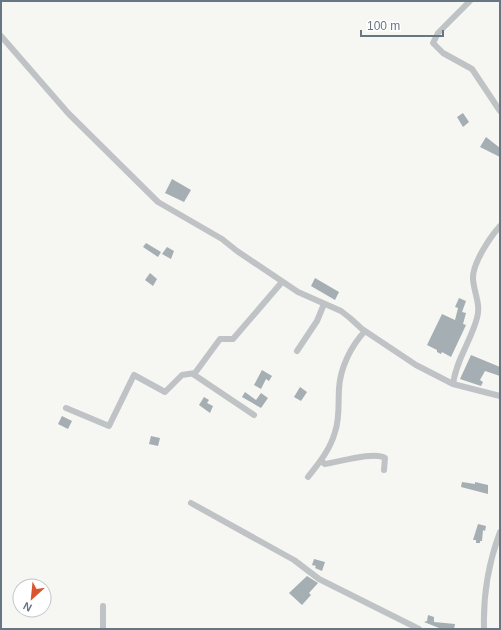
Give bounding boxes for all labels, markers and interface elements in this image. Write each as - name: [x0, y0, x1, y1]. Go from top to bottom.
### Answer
- scale bar: [361, 12, 443, 38]
- text: 100 m: [367, 19, 400, 33]
- north arrow: [12, 578, 52, 618]
- text: N: [21, 600, 34, 614]

